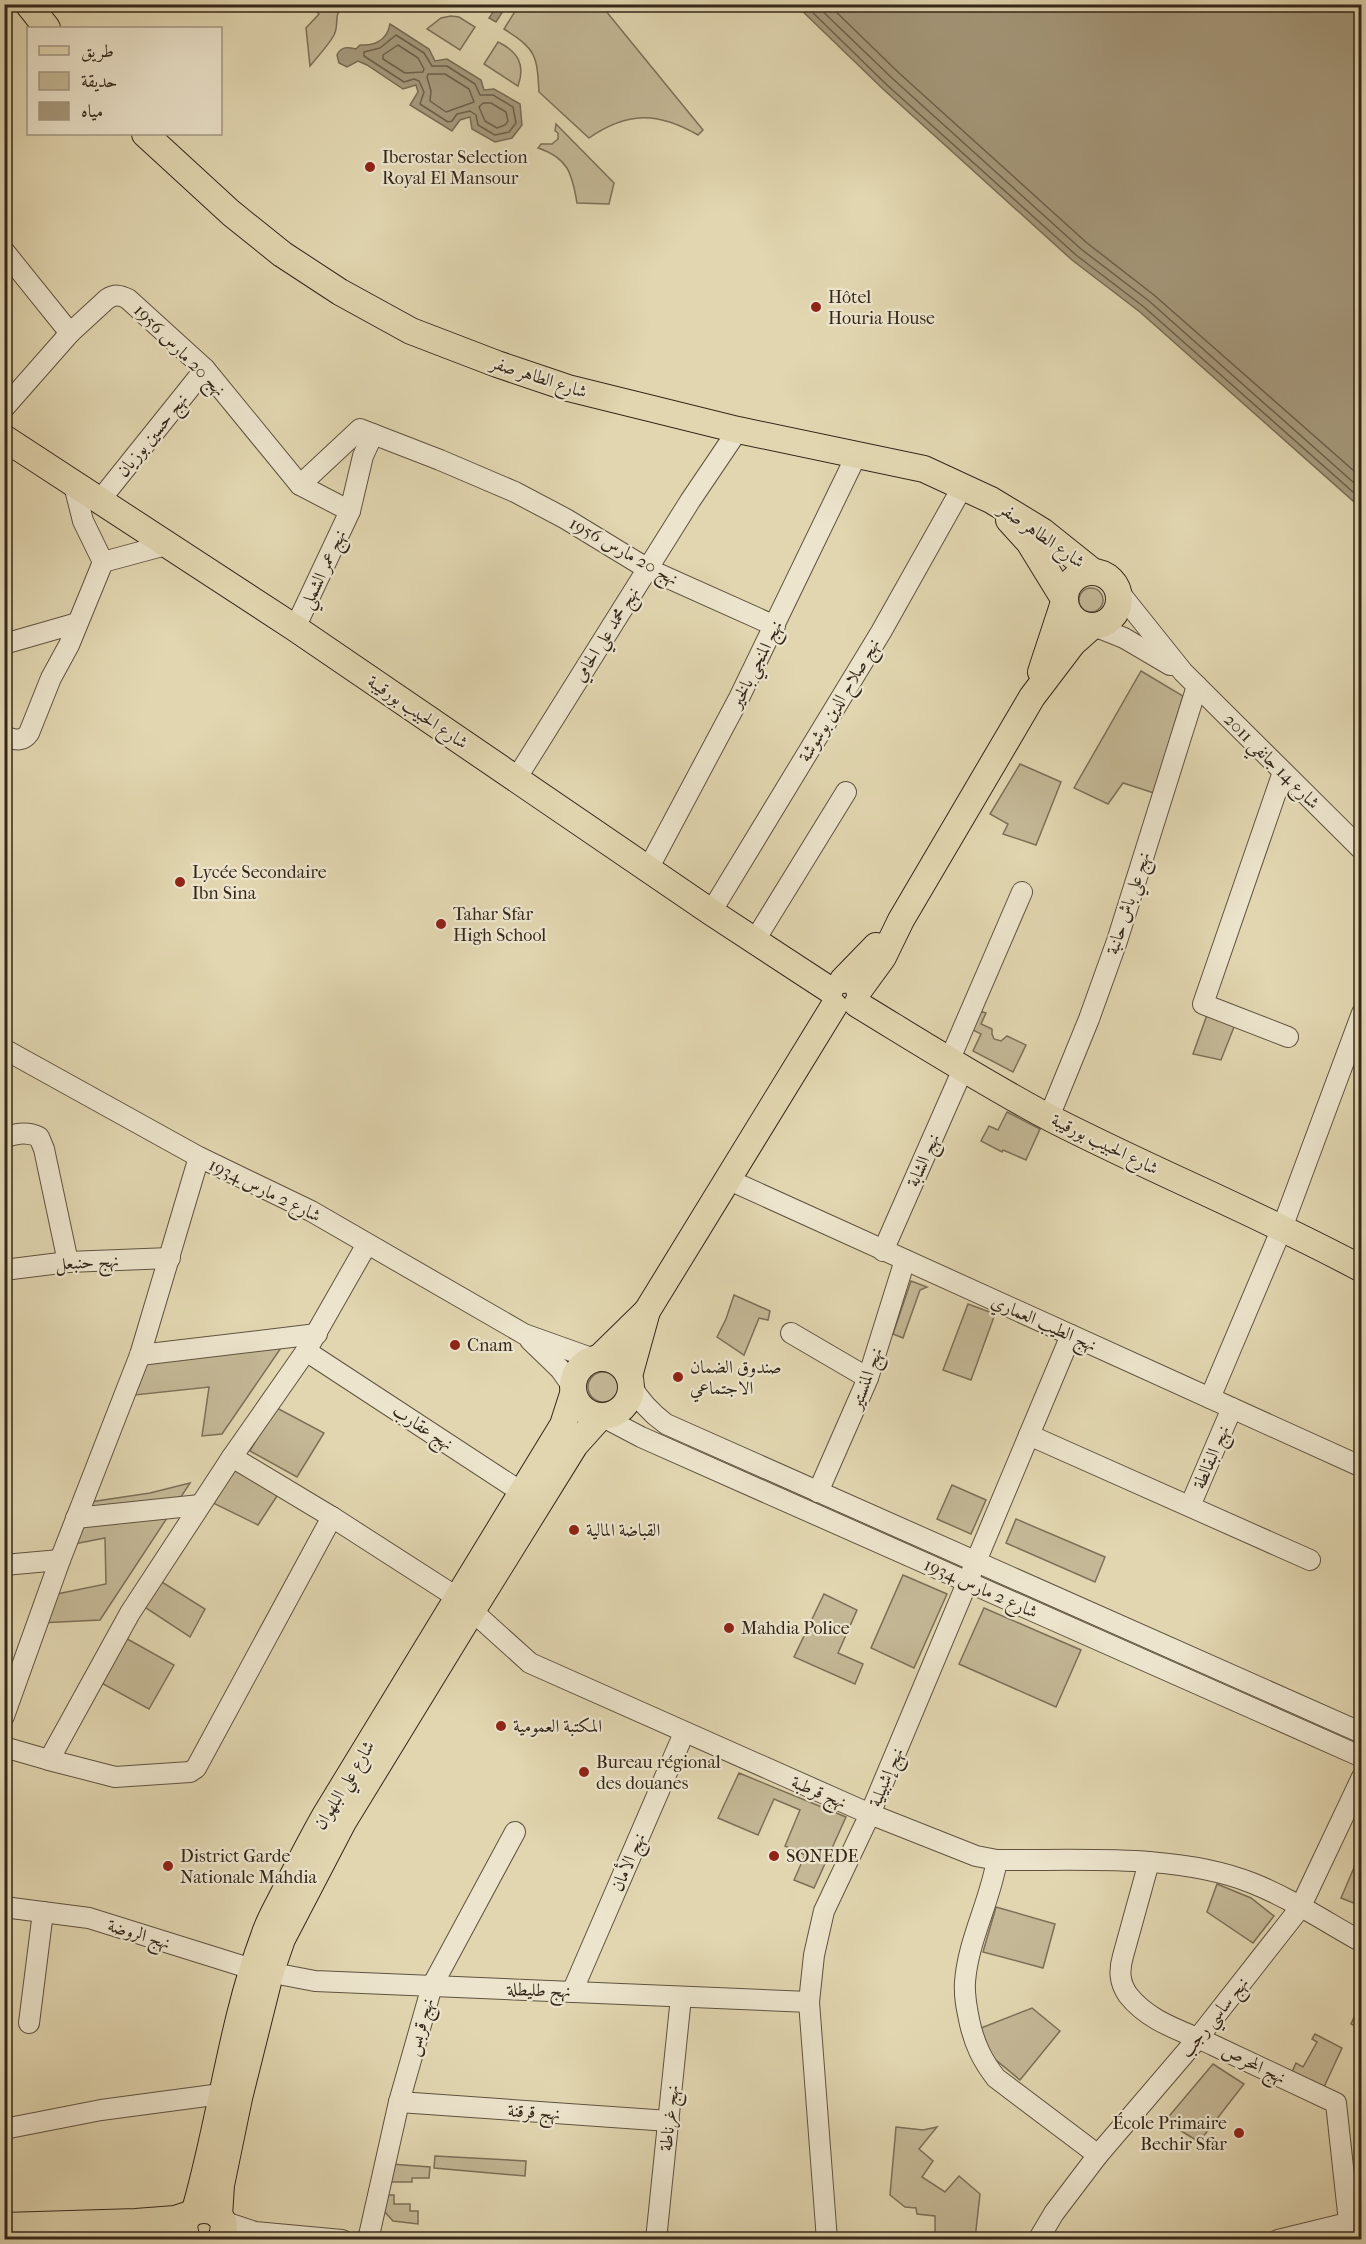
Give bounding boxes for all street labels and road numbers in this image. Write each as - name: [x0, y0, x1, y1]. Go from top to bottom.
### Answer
- street label: نهج 20 مارس 1956: [126, 300, 230, 404]
- street label: شارع الطاهر صفر: [485, 351, 590, 407]
- street label: نهج حسين بوزيان: [112, 389, 196, 484]
- street label: شارع الطاهر صفر: [991, 497, 1089, 576]
- street label: نهج 20 مارس 1956: [563, 513, 682, 594]
- street label: نهج عمر الشملي: [296, 526, 356, 615]
- street label: نهج محمد علي الحامي: [569, 583, 649, 689]
- street label: نهج المنجي بالخير: [725, 617, 793, 716]
- street label: نهج صلاح الدين بوشوشة: [794, 635, 889, 769]
- street label: شارع الحبيب بورقيبة: [361, 671, 472, 757]
- street label: شارع 14 جانفي 2011: [1215, 709, 1324, 818]
- street label: نهج علي باش حانبة: [1102, 849, 1161, 959]
- street label: شارع الحبيب بورقيبة: [1046, 1109, 1162, 1183]
- street label: نهج الشابة: [902, 1130, 949, 1192]
- street label: شارع 2 مارس 1934: [204, 1154, 324, 1230]
- street label: نهج حنبعل: [55, 1250, 120, 1280]
- street label: نهج الطيب العماري: [986, 1291, 1100, 1361]
- street label: نهج المنستير: [845, 1344, 892, 1415]
- street label: نهج عقارب: [386, 1400, 457, 1459]
- street label: نهج البقالطة: [1189, 1422, 1239, 1494]
- street label: شارع 2 مارس 1934: [919, 1554, 1041, 1627]
- street label: شارع علي البلهوان: [310, 1737, 384, 1837]
- street label: نهج إشبيلية: [865, 1744, 913, 1812]
- street label: نهج قرطبة: [786, 1771, 850, 1818]
- street label: نهج الأمان: [604, 1828, 655, 1897]
- street label: نهج الروضة: [103, 1915, 173, 1959]
- street label: نهج ساسي رجب: [1176, 1973, 1258, 2066]
- street label: نهج طليطلة: [506, 1979, 571, 2007]
- street label: نهج قربس: [402, 1996, 444, 2060]
- street label: نهج المحرص: [1216, 2041, 1289, 2093]
- street label: نهج غرناطة: [656, 2084, 688, 2153]
- street label: نهج قرقنة: [506, 2100, 561, 2130]

